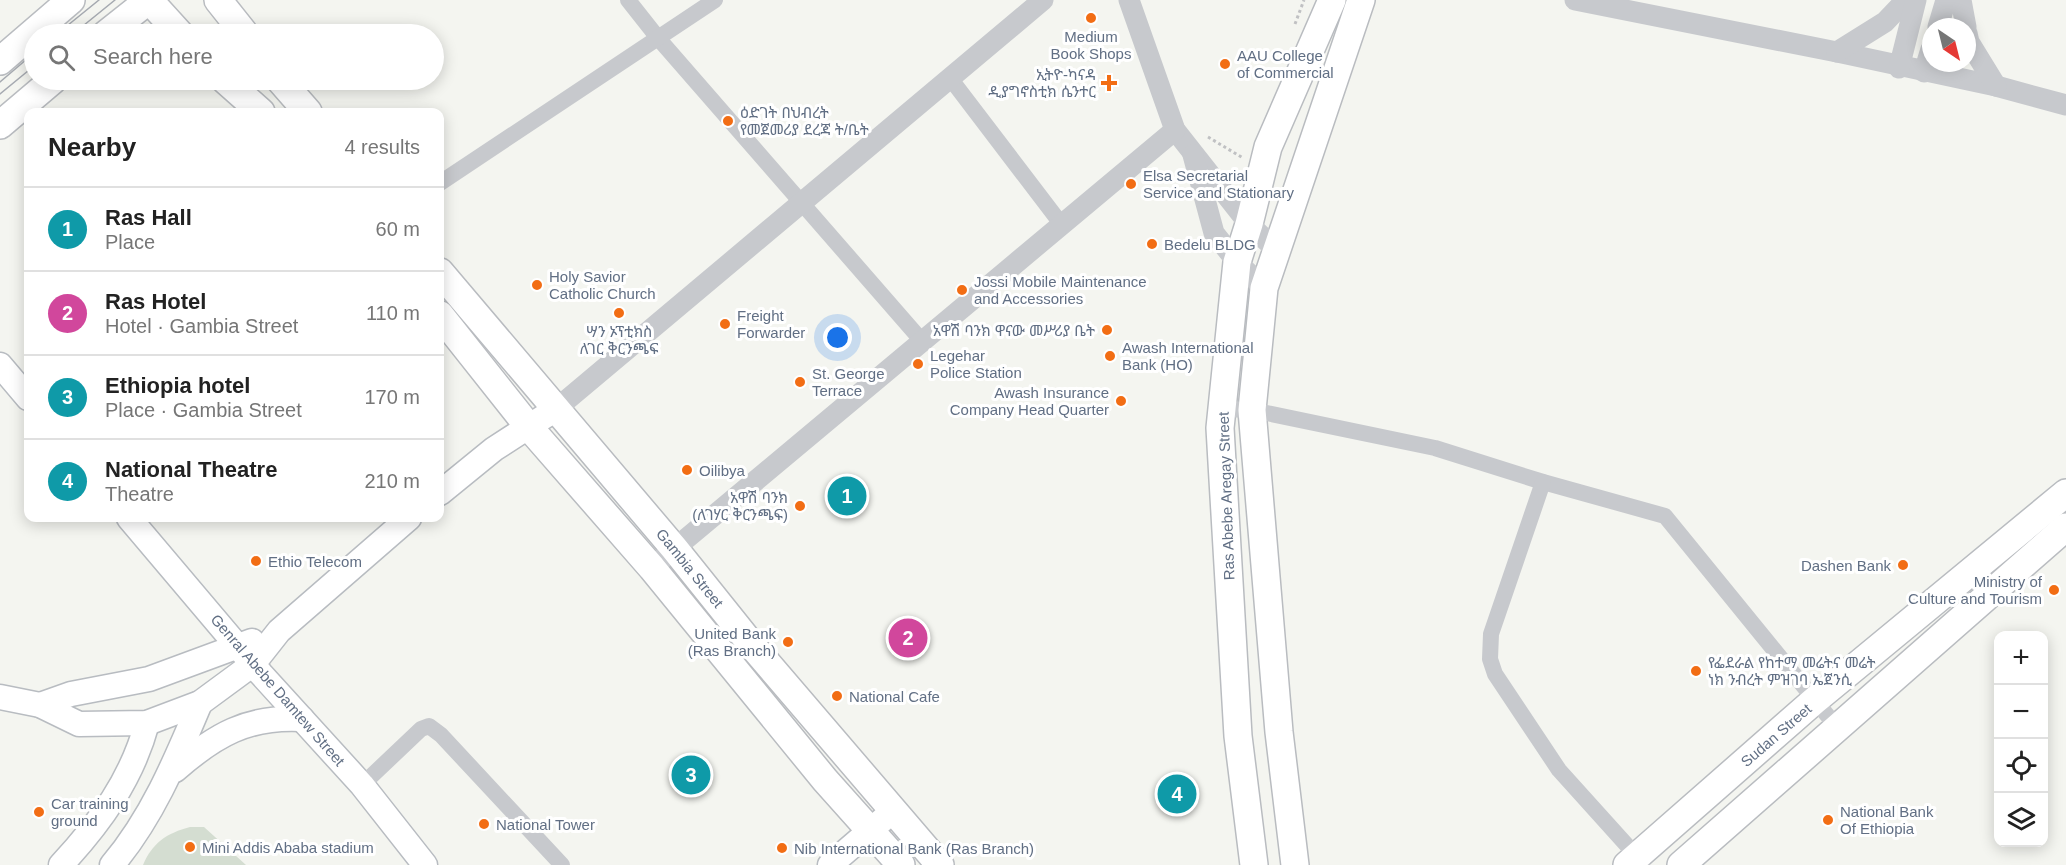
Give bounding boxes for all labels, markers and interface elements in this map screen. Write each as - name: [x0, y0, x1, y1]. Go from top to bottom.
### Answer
- marker: Medium Book Shops: [1084, 11, 1098, 25]
- north arrow: [1922, 18, 1976, 72]
- search box: [24, 24, 444, 90]
- place label: Medium Book Shops: [1051, 28, 1131, 62]
- icon: search: [45, 41, 78, 74]
- text: Search here: [93, 44, 213, 69]
- place label: AAU College of Commercial: [1237, 47, 1334, 81]
- marker: AAU College of Commercial: [1218, 57, 1232, 71]
- place label: ኢትዮ-ካናዳ ዲያግኖስቲክ ሴንተር: [988, 66, 1096, 100]
- marker: ኢትዮ-ካናዳ ዲያግኖስቲክ ሴንተር: [1100, 74, 1118, 92]
- place label: ዕድገት በህብረት የመጀመሪያ ደረጃ ት/ቤት: [740, 104, 869, 138]
- marker: ዕድገት በህብረት የመጀመሪያ ደረጃ ት/ቤት: [721, 114, 735, 128]
- text: Nearby: [48, 132, 136, 162]
- text: 4 results: [344, 136, 420, 158]
- place label: Elsa Secretarial Service and Stationary: [1143, 167, 1294, 201]
- marker: Elsa Secretarial Service and Stationary: [1124, 177, 1138, 191]
- text: Ras Hall: [105, 205, 192, 230]
- text: 1: [62, 218, 73, 240]
- text: 60 m: [376, 218, 420, 240]
- text: Place: [105, 231, 155, 253]
- place label: Bedelu BLDG: [1164, 236, 1256, 253]
- marker: Bedelu BLDG: [1145, 237, 1159, 251]
- place label: Holy Savior Catholic Church: [549, 268, 656, 302]
- place label: Jossi Mobile Maintenance and Accessories: [974, 273, 1147, 307]
- marker: Holy Savior Catholic Church: [530, 278, 544, 292]
- marker: Jossi Mobile Maintenance and Accessories: [955, 283, 969, 297]
- text: Ras Hotel: [105, 289, 206, 314]
- text: 2: [62, 302, 73, 324]
- text: 110 m: [366, 302, 420, 324]
- marker: ሣን ኦፕቲክስ ለገር ቅርንጫፍ: [612, 306, 626, 320]
- place label: Freight Forwarder: [737, 307, 805, 341]
- text: Hotel · Gambia Street: [105, 315, 298, 337]
- marker: Freight Forwarder: [718, 317, 732, 331]
- place label: አዋሽ ባንክ ዋናው መሥሪያ ቤት: [933, 322, 1095, 339]
- place label: ሣን ኦፕቲክስ ለገር ቅርንጫፍ: [580, 323, 659, 357]
- your location: [823, 323, 852, 352]
- marker: አዋሽ ባንክ ዋናው መሥሪያ ቤት: [1100, 323, 1114, 337]
- place label: Awash International Bank (HO): [1122, 339, 1253, 373]
- place label: Legehar Police Station: [930, 347, 1022, 381]
- marker: Awash International Bank (HO): [1103, 349, 1117, 363]
- marker: Legehar Police Station: [911, 357, 925, 371]
- place label: St. George Terrace: [812, 365, 885, 399]
- text: Ethiopia hotel: [105, 373, 250, 398]
- marker: St. George Terrace: [793, 375, 807, 389]
- place label: Awash Insurance Company Head Quarter: [950, 384, 1109, 418]
- text: 3: [62, 386, 73, 408]
- text: 170 m: [364, 386, 420, 408]
- marker: Awash Insurance Company Head Quarter: [1114, 394, 1128, 408]
- text: Place · Gambia Street: [105, 399, 302, 421]
- street label: Ras Abebe Aregay Street: [1215, 411, 1237, 580]
- text: National Theatre: [105, 457, 277, 482]
- place label: Oilibya: [699, 462, 746, 479]
- marker: Oilibya: [680, 463, 694, 477]
- text: 4: [62, 470, 73, 492]
- text: 210 m: [364, 470, 420, 492]
- pin: 1: [828, 474, 866, 518]
- text: Theatre: [105, 483, 174, 505]
- place label: አዋሽ ባንክ (ለገሃር ቅርንጫፍ): [692, 489, 788, 523]
- marker: አዋሽ ባንክ (ለገሃር ቅርንጫፍ): [793, 499, 807, 513]
- street label: Gambia Street: [653, 525, 728, 612]
- place label: Ethio Telecom: [268, 553, 362, 570]
- marker: Ethio Telecom: [249, 554, 263, 568]
- place label: Dashen Bank: [1801, 557, 1891, 574]
- marker: Dashen Bank: [1896, 558, 1910, 572]
- place label: Ministry of Culture and Tourism: [1908, 573, 2043, 607]
- marker: Ministry of Culture and Tourism: [2047, 583, 2061, 597]
- street label: Genral Abebe Damtew Street: [208, 611, 349, 770]
- pin: 2: [888, 616, 928, 660]
- place label: United Bank (Ras Branch): [688, 625, 776, 659]
- map controls: [1994, 631, 2048, 847]
- button: +: [1994, 631, 2048, 685]
- marker: United Bank (Ras Branch): [781, 635, 795, 649]
- place label: የፌደራል የከተማ መሬትና መሬት ነክ ንብረት ምዝገባ ኤጀንሲ: [1708, 654, 1876, 688]
- marker: የፌደራል የከተማ መሬትና መሬት ነክ ንብረት ምዝገባ ኤጀንሲ: [1689, 664, 1703, 678]
- button: −: [1994, 685, 2048, 739]
- place label: National Cafe: [849, 688, 940, 705]
- marker: National Cafe: [830, 689, 844, 703]
- street label: Sudan Street: [1737, 699, 1815, 770]
- button: locate: [1994, 739, 2048, 793]
- pin: 3: [672, 752, 710, 798]
- pin: 4: [1158, 772, 1196, 816]
- button: layers: [1994, 793, 2048, 847]
- place label: Car training ground: [51, 795, 129, 829]
- place label: National Bank Of Ethiopia: [1840, 803, 1934, 837]
- marker: Car training ground: [32, 805, 46, 819]
- marker: National Bank Of Ethiopia: [1821, 813, 1835, 827]
- place label: National Tower: [496, 816, 595, 833]
- marker: National Tower: [477, 817, 491, 831]
- place label: Mini Addis Ababa stadium: [202, 839, 374, 856]
- marker: Mini Addis Ababa stadium: [183, 840, 197, 854]
- place label: Nib International Bank (Ras Branch): [794, 840, 1034, 857]
- marker: Nib International Bank (Ras Branch): [775, 841, 789, 855]

